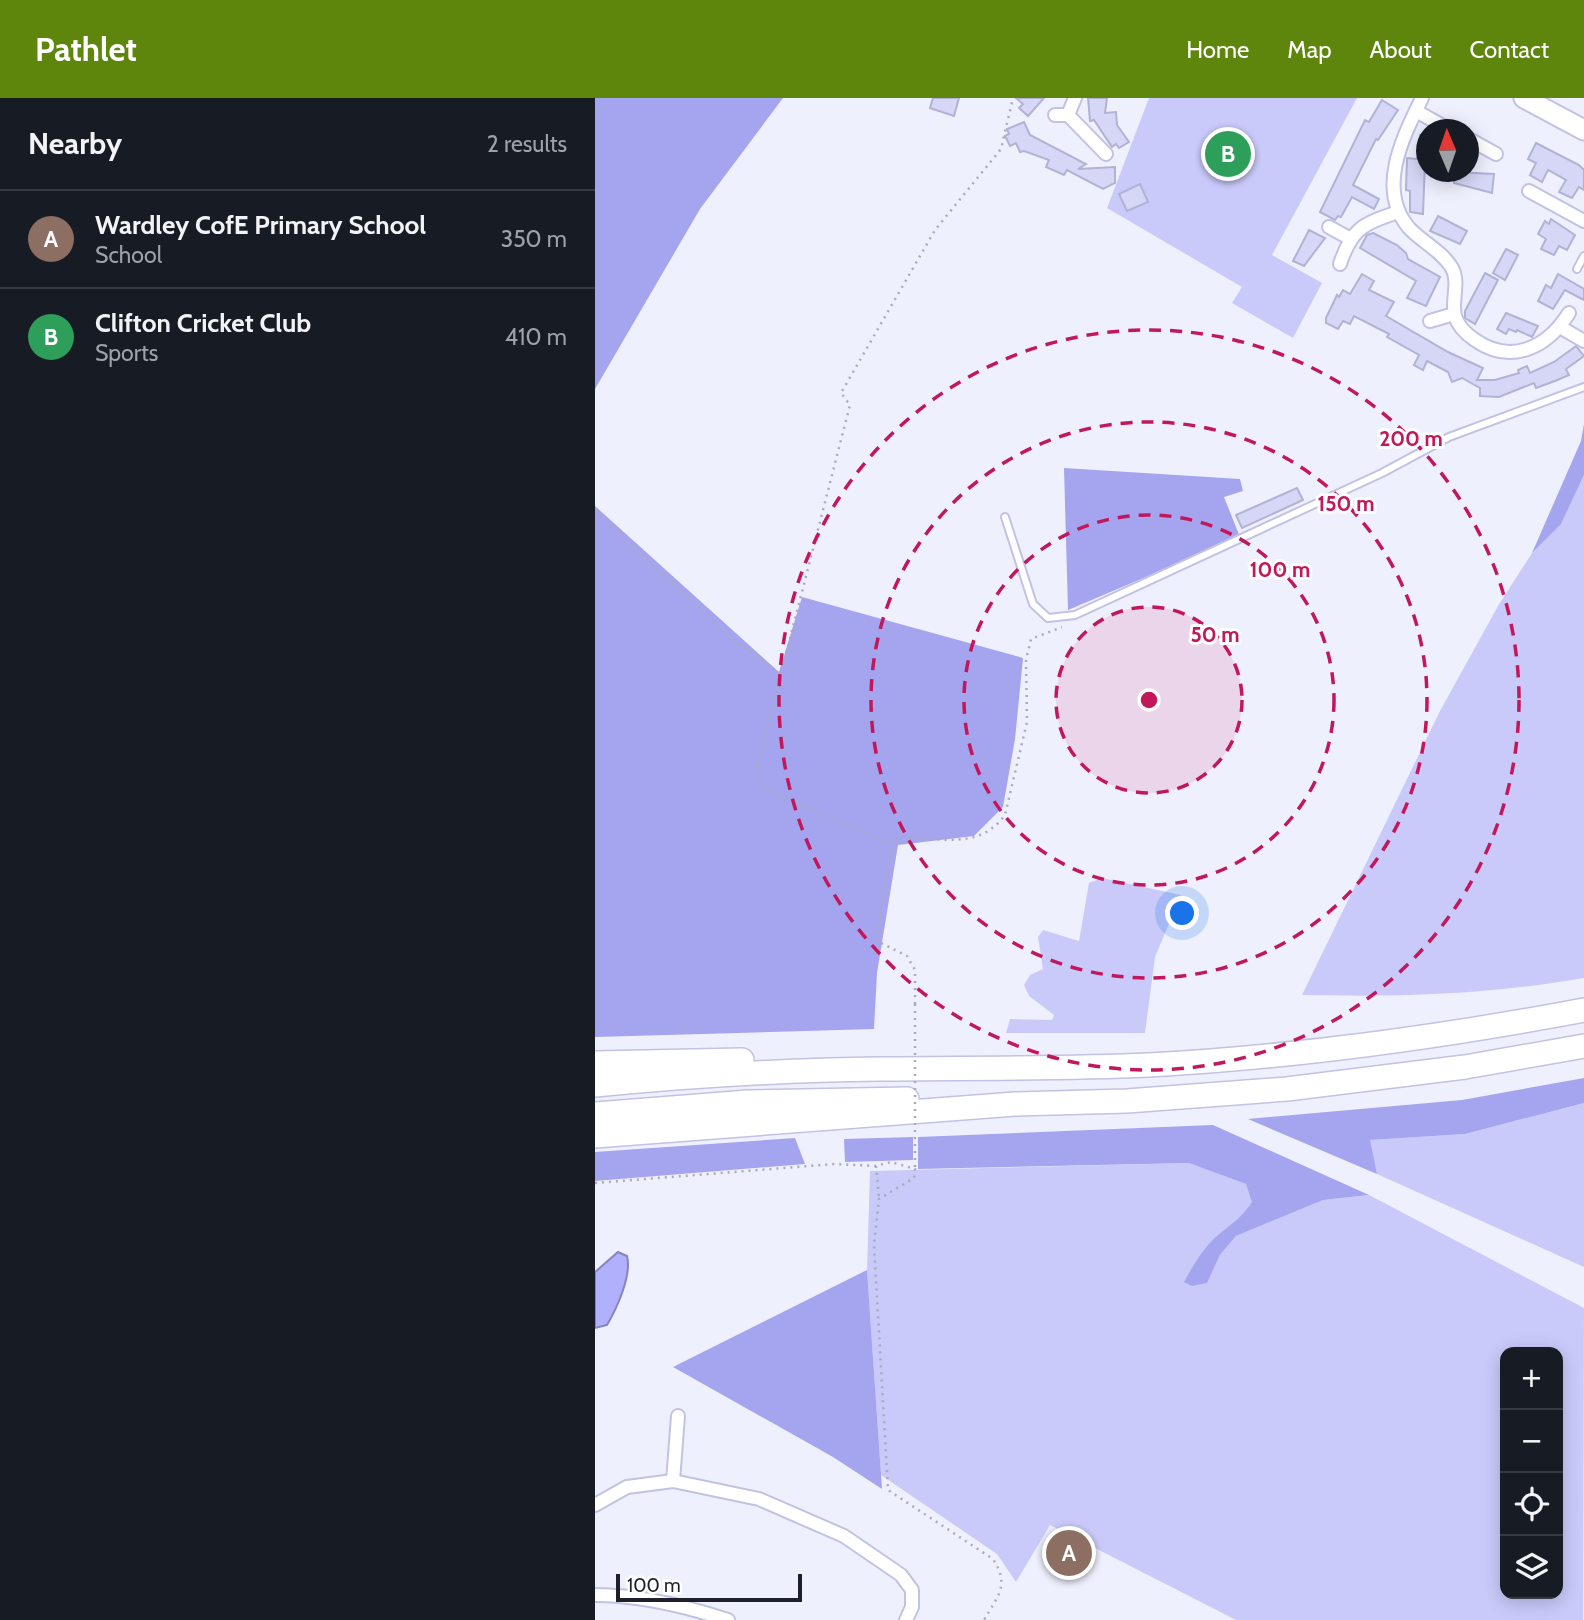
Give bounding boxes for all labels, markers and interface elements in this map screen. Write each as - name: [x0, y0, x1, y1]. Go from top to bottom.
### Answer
- text: Pathlet: [35, 29, 137, 69]
- text: Home: [1186, 35, 1249, 64]
- text: Map: [1287, 35, 1332, 64]
- text: About: [1370, 35, 1432, 64]
- text: Contact: [1470, 35, 1549, 64]
- north arrow: [1416, 119, 1479, 182]
- text: Nearby: [28, 125, 122, 162]
- pin: B: [1205, 128, 1251, 180]
- text: 2 results: [487, 130, 567, 158]
- text: Wardley CofE Primary School: [95, 209, 426, 241]
- text: A: [44, 225, 58, 253]
- text: 350 m: [501, 225, 567, 253]
- text: School: [95, 241, 162, 269]
- text: Clifton Cricket Club: [95, 307, 311, 339]
- text: B: [44, 323, 58, 351]
- text: 410 m: [505, 323, 567, 351]
- text: Sports: [95, 339, 158, 367]
- text: 200 m: [1379, 426, 1443, 451]
- text: 150 m: [1318, 491, 1374, 516]
- text: 100 m: [1250, 557, 1310, 582]
- text: 50 m: [1190, 622, 1240, 647]
- centre of rings: [1137, 688, 1161, 712]
- your location: [1165, 896, 1199, 930]
- map controls: [1500, 1347, 1563, 1599]
- button: +: [1500, 1347, 1563, 1410]
- button: −: [1500, 1410, 1563, 1473]
- button: locate: [1500, 1473, 1563, 1536]
- pin: A: [1046, 1527, 1092, 1579]
- button: layers: [1500, 1536, 1563, 1599]
- scale bar: [616, 1571, 801, 1603]
- text: 100 m: [627, 1574, 681, 1597]

